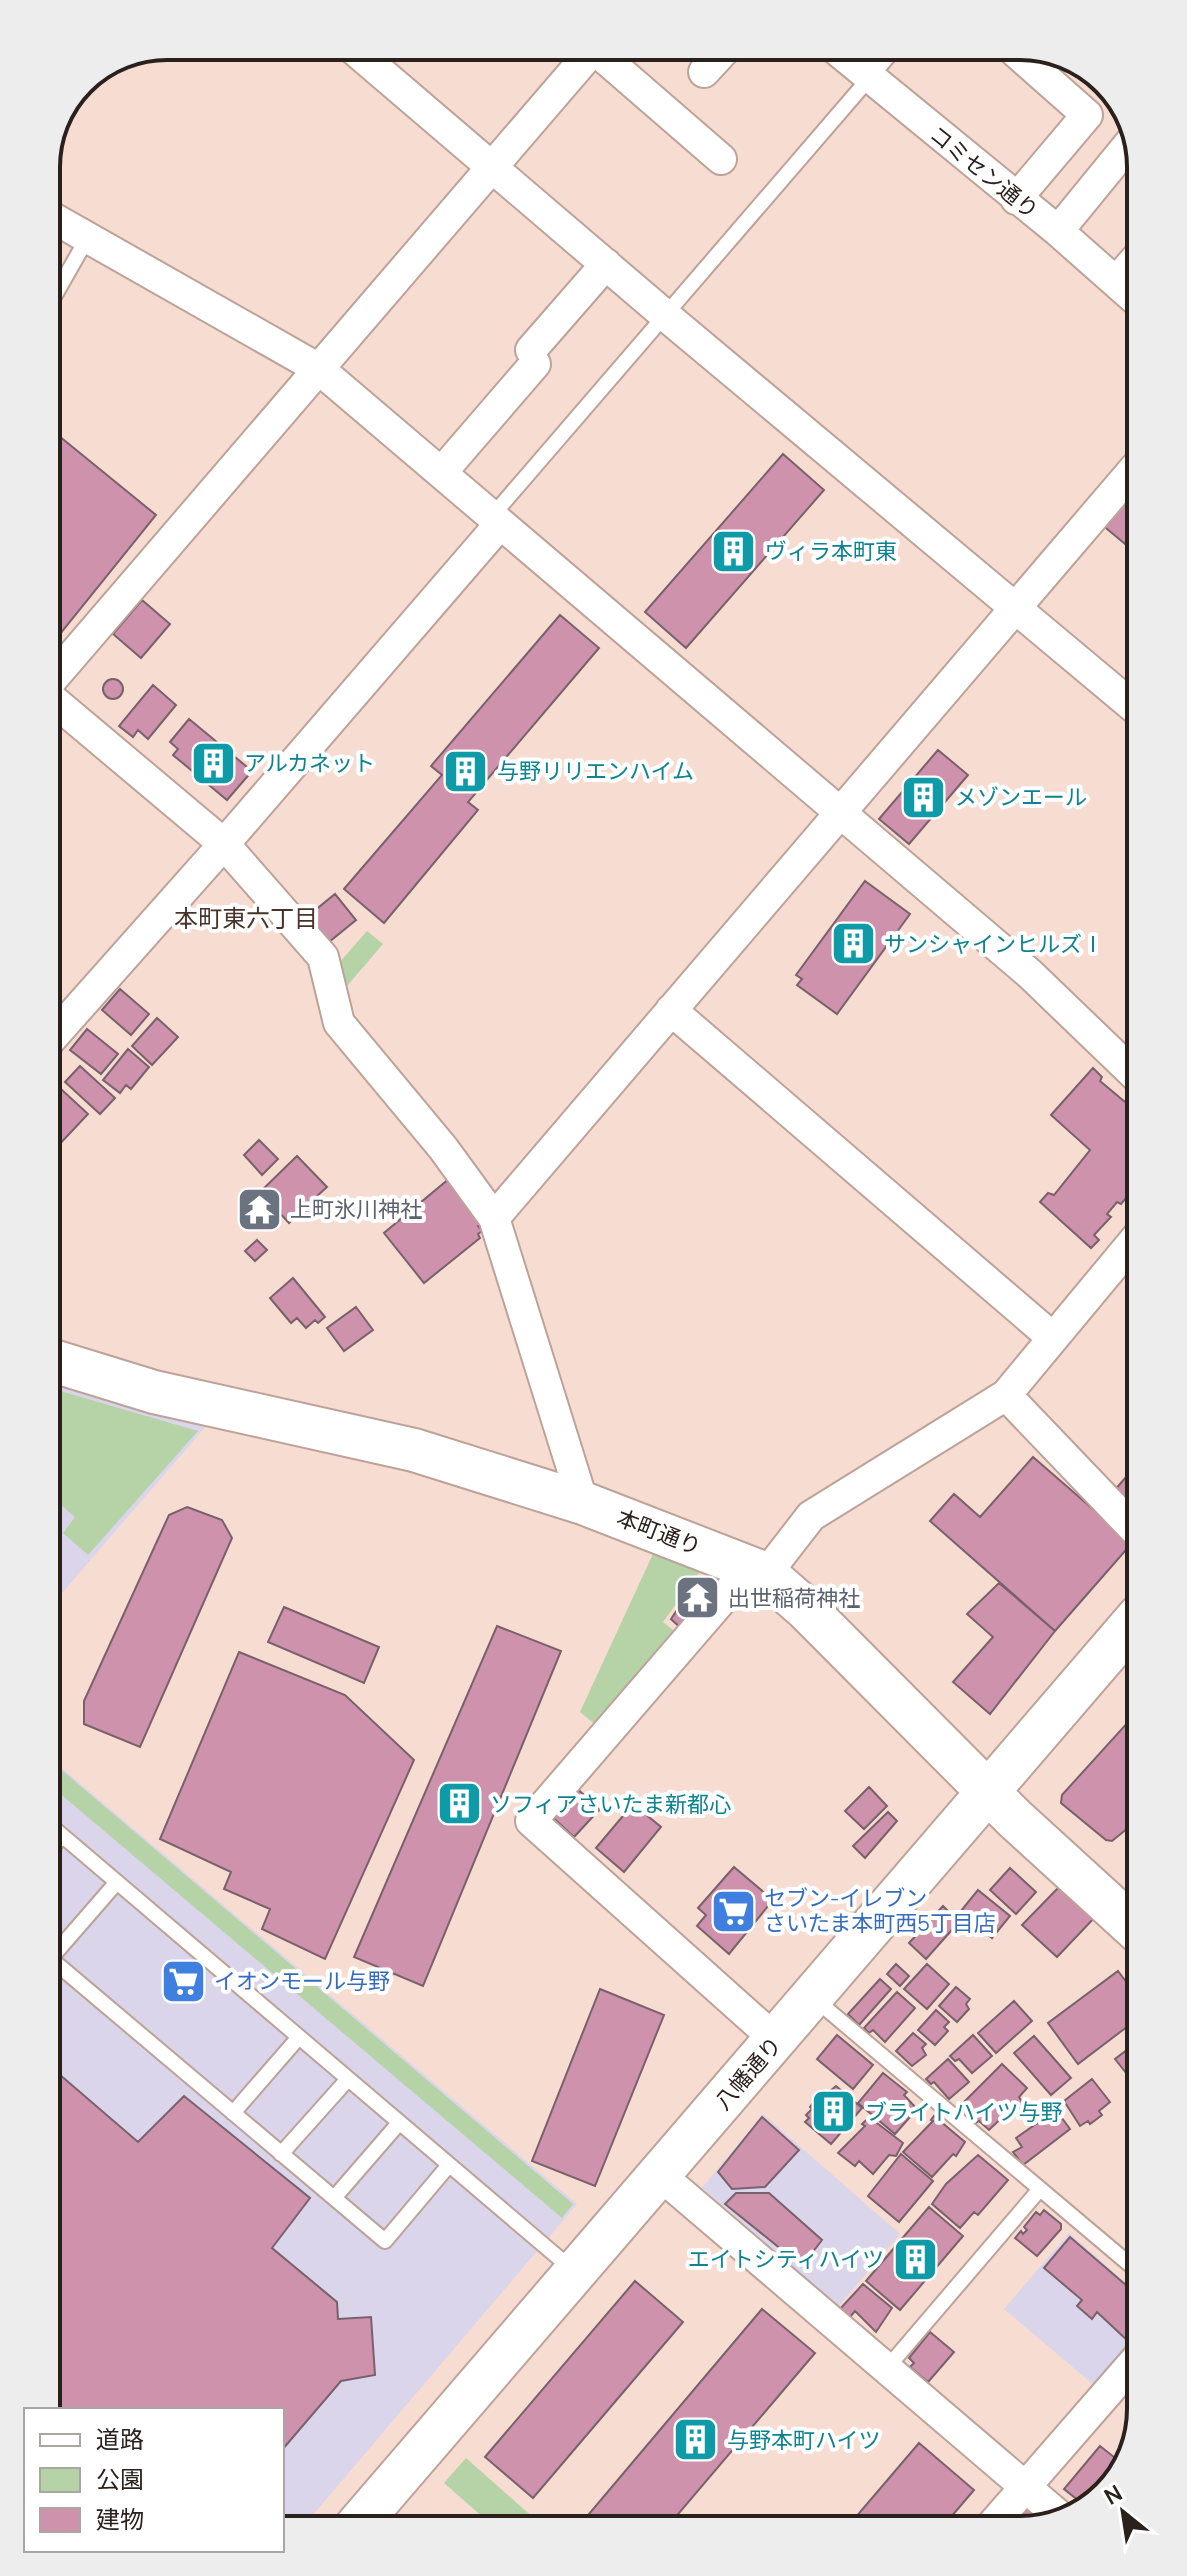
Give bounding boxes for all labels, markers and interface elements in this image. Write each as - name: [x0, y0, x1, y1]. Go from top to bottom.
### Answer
- street label: コミセン通り: [923, 119, 1045, 225]
- building icon: ヴィラ本町東: [710, 527, 758, 575]
- place label: ヴィラ本町東: [765, 536, 897, 566]
- building icon: アルカネット: [189, 739, 237, 787]
- building icon: 与野リリエンハイム: [442, 747, 490, 795]
- place label: アルカネット: [244, 748, 375, 778]
- place label: 与野リリエンハイム: [497, 756, 694, 786]
- building icon: メゾンエール: [900, 773, 948, 821]
- place label: メゾンエール: [955, 782, 1087, 812]
- district label: 本町東六丁目: [174, 901, 318, 934]
- building icon: サンシャインヒルズⅠ: [829, 920, 877, 968]
- place label: サンシャインヒルズⅠ: [884, 929, 1104, 959]
- temple icon: 上町氷川神社: [235, 1185, 283, 1233]
- place label: 上町氷川神社: [290, 1194, 422, 1224]
- street label: 本町通り: [613, 1502, 705, 1562]
- temple icon: 出世稲荷神社: [673, 1574, 721, 1622]
- place label: 出世稲荷神社: [728, 1583, 860, 1613]
- building icon: ソフィアさいたま新都心: [435, 1780, 483, 1828]
- place label: ソフィアさいたま新都心: [490, 1789, 731, 1819]
- place label: セブン-イレブン さいたま本町西5丁目店: [764, 1883, 996, 1938]
- supermarket icon: セブン-イレブン さいたま本町西5丁目店: [709, 1887, 757, 1935]
- supermarket icon: イオンモール与野: [159, 1957, 207, 2005]
- place label: イオンモール与野: [214, 1966, 390, 1996]
- street label: 八幡通り: [708, 2030, 788, 2116]
- building icon: ブライトハイツ与野: [810, 2088, 858, 2136]
- place label: ブライトハイツ与野: [865, 2097, 1063, 2127]
- building icon: エイトシティハイツ: [891, 2235, 939, 2283]
- place label: エイトシティハイツ: [688, 2244, 884, 2274]
- legend: [24, 2408, 284, 2552]
- building icon: 与野本町ハイツ: [672, 2416, 720, 2464]
- text: 道路: [96, 2422, 144, 2455]
- place label: 与野本町ハイツ: [727, 2425, 881, 2455]
- text: 公園: [96, 2462, 144, 2495]
- north arrow: [1083, 2472, 1163, 2552]
- text: N: [1099, 2478, 1127, 2512]
- text: 建物: [96, 2502, 144, 2535]

